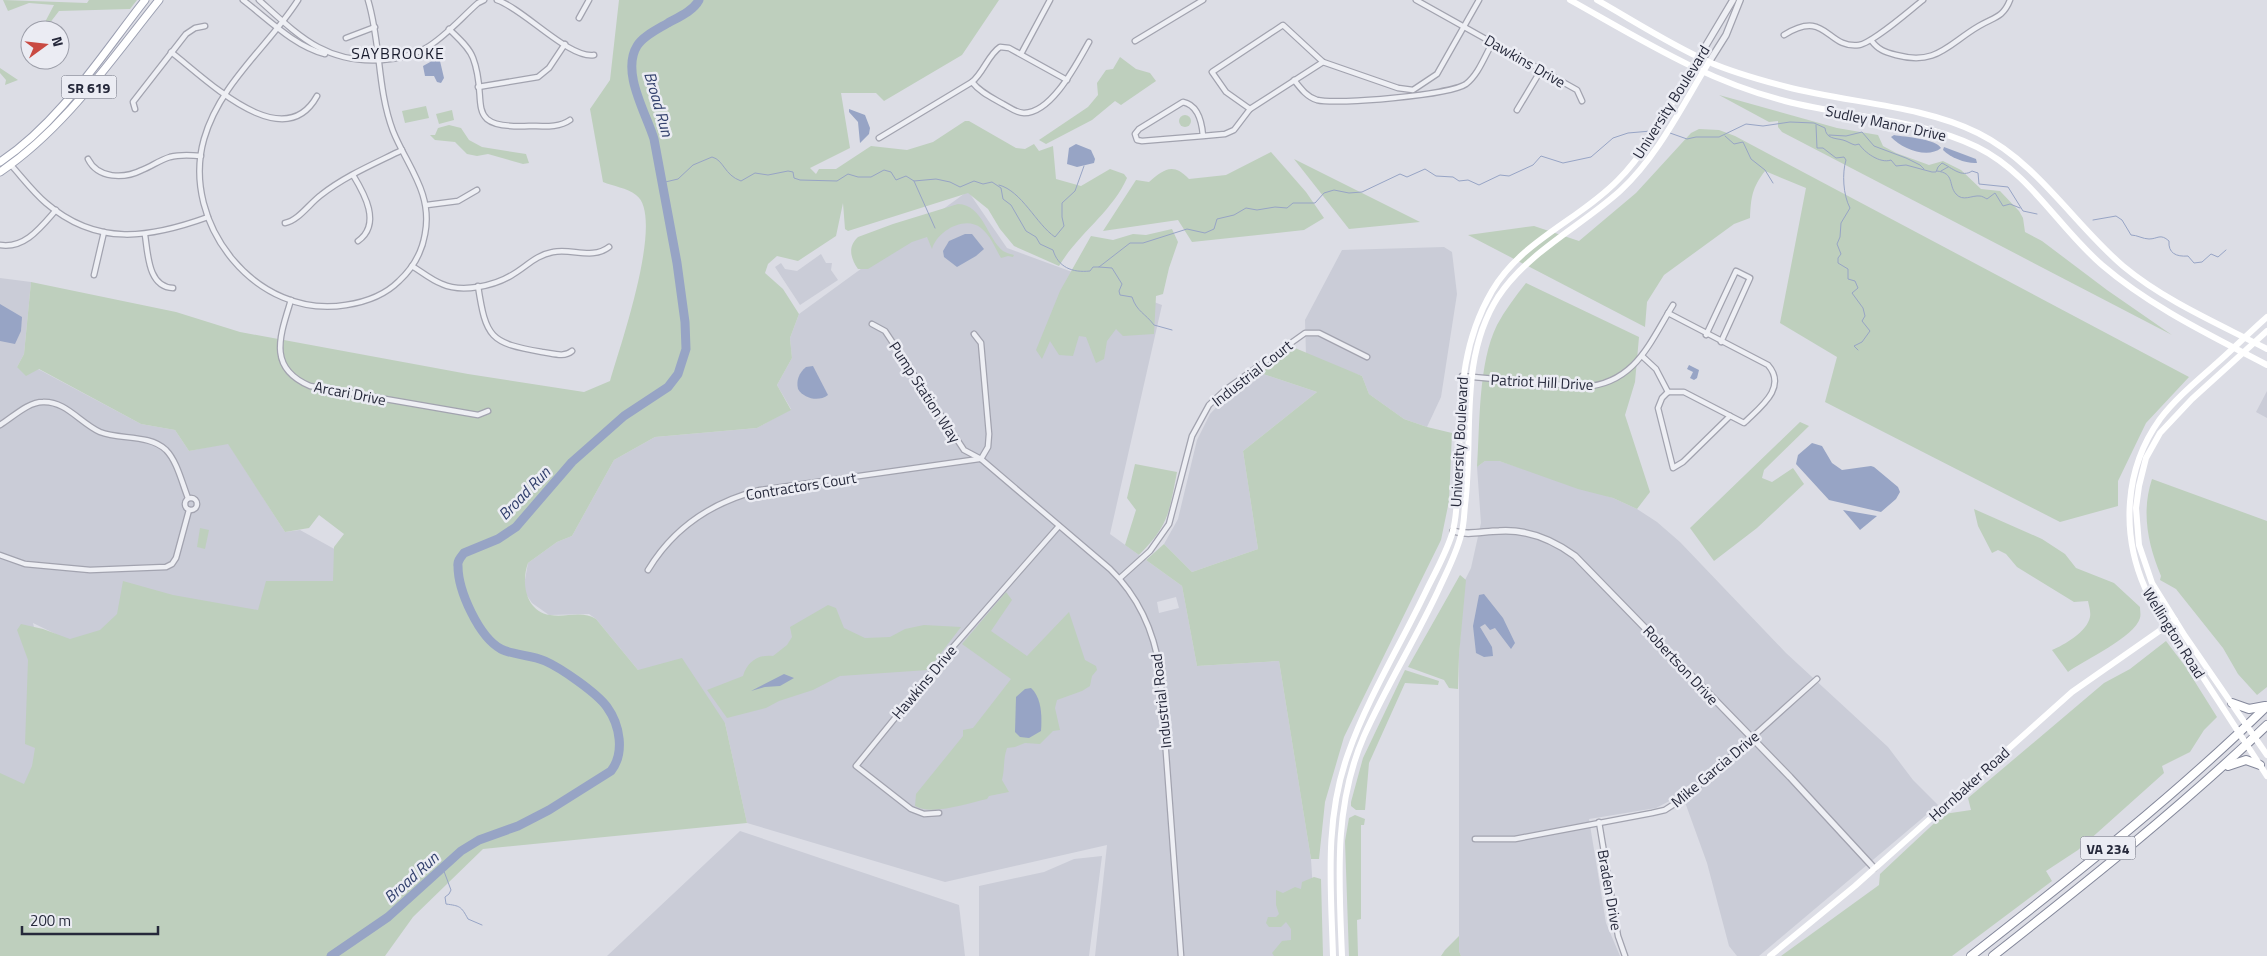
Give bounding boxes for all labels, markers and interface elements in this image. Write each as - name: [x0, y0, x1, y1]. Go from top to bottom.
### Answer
- north arrow: [20, 20, 70, 70]
- street label: Dawkins Drive: [1480, 28, 1570, 94]
- text: N: [47, 34, 69, 49]
- district label: SAYBROOKE: [351, 41, 445, 65]
- street label: University Boulevard: [1627, 41, 1715, 163]
- water label: Broad Run: [638, 69, 680, 140]
- road number: SR 619: [62, 75, 116, 98]
- street label: Sudley Manor Drive: [1824, 99, 1948, 147]
- street label: Industrial Court: [1207, 334, 1298, 412]
- street label: Pump Station Way: [884, 337, 966, 447]
- street label: Patriot Hill Drive: [1490, 368, 1594, 396]
- street label: Arcari Drive: [312, 375, 388, 411]
- street label: University Boulevard: [1444, 376, 1474, 508]
- water label: Broad Run: [492, 460, 556, 525]
- street label: Contractors Court: [744, 466, 859, 506]
- street label: Wellington Road: [2137, 583, 2211, 683]
- street label: Robertson Drive: [1638, 620, 1724, 710]
- street label: Hawkins Drive: [886, 640, 962, 724]
- street label: Industrial Road: [1145, 652, 1177, 750]
- street label: Mike Garcia Drive: [1666, 725, 1764, 813]
- street label: Hornbaker Road: [1923, 741, 2015, 827]
- road number: VA 234: [2080, 836, 2136, 860]
- water label: Broad Run: [378, 845, 444, 908]
- street label: Braden Drive: [1592, 848, 1628, 932]
- scale bar: [22, 904, 159, 936]
- text: 200 m: [30, 909, 71, 932]

